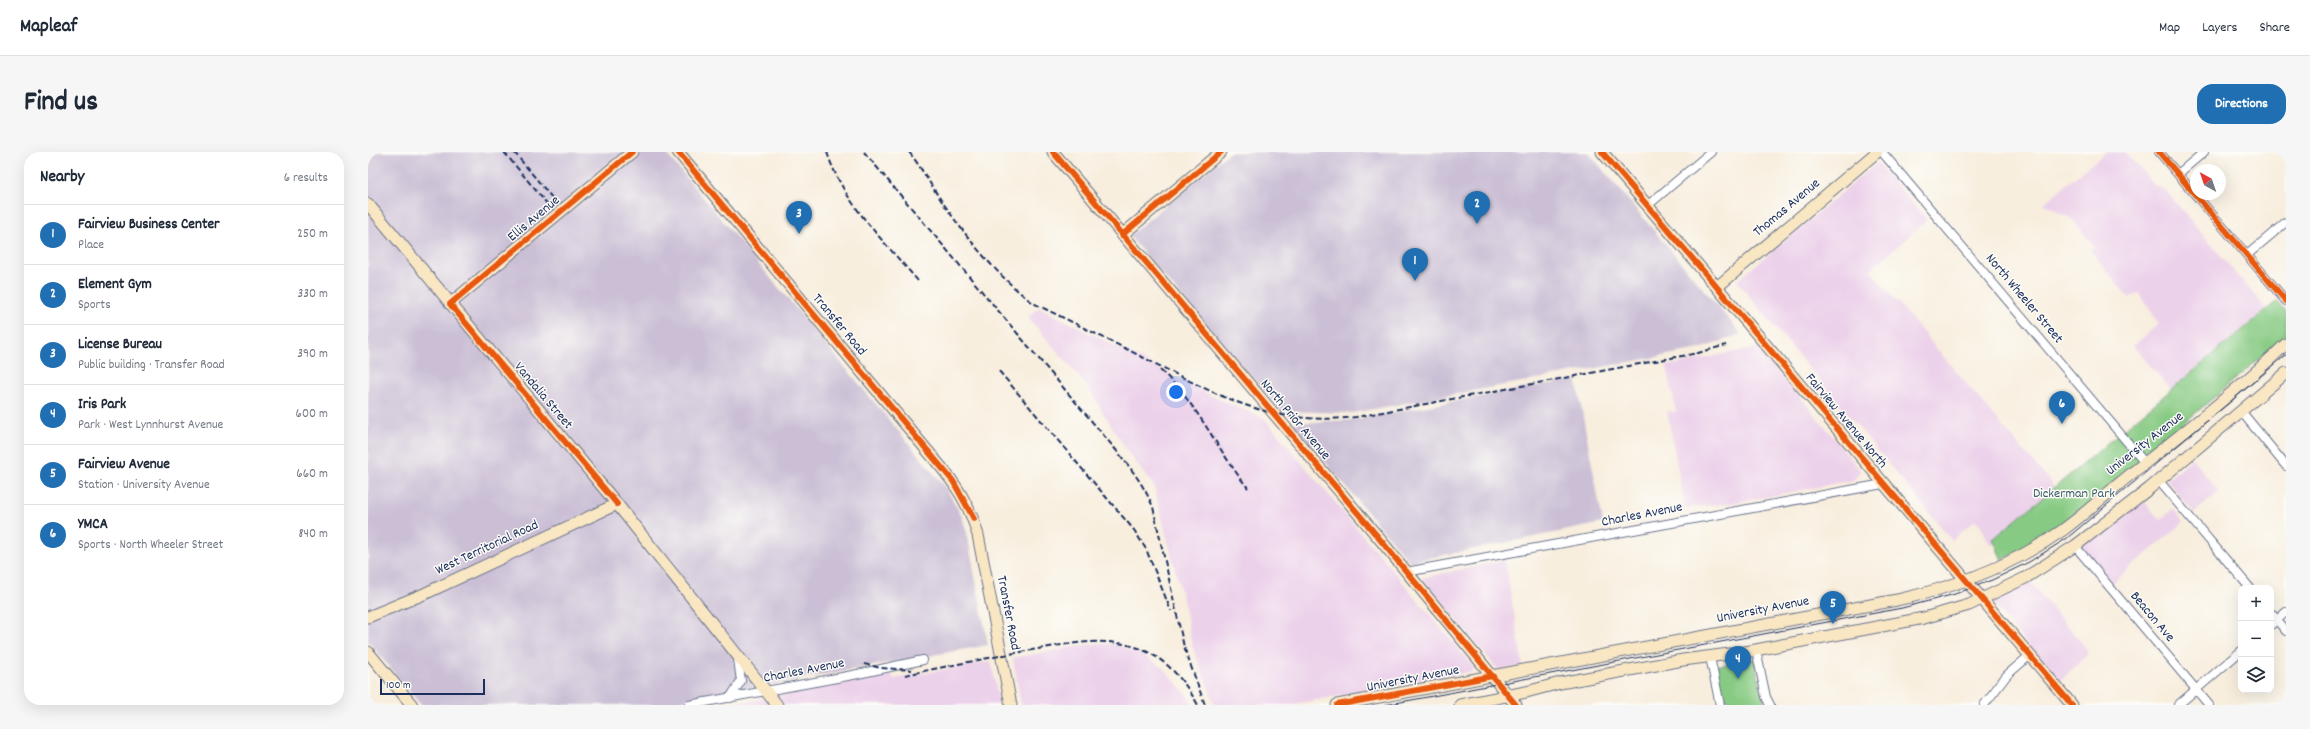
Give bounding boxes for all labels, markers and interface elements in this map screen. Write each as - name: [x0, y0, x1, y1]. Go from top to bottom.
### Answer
- text: Mapleaf: [20, 14, 77, 41]
- text: Map: [2159, 18, 2180, 38]
- text: Layers: [2202, 18, 2237, 38]
- text: Share: [2259, 18, 2290, 38]
- text: Find us: [24, 84, 98, 124]
- button: Directions: [2197, 84, 2286, 124]
- north arrow: [2190, 164, 2226, 200]
- text: Nearby: [40, 166, 84, 190]
- text: 6 results: [284, 169, 328, 188]
- street label: Thomas Avenue: [1749, 174, 1825, 242]
- street label: Ellis Avenue: [503, 191, 565, 247]
- pin: 2: [1464, 191, 1490, 224]
- pin: 3: [786, 201, 812, 234]
- text: Fairview Business Center: [78, 214, 220, 236]
- text: 1: [52, 225, 54, 244]
- text: 250 m: [297, 225, 328, 244]
- text: Place: [78, 236, 104, 255]
- pin: 1: [1402, 248, 1428, 281]
- street label: North Wheeler Street: [1980, 250, 2068, 348]
- text: Element Gym: [78, 274, 152, 296]
- text: 2: [50, 285, 56, 304]
- text: 330 m: [297, 285, 328, 304]
- street label: Transfer Road: [807, 290, 871, 360]
- text: Sports: [78, 296, 111, 315]
- text: License Bureau: [78, 334, 162, 356]
- text: 3: [50, 345, 56, 364]
- text: 390 m: [297, 345, 328, 364]
- text: Public building · Transfer Road: [78, 356, 225, 375]
- street label: Vandalia Street: [509, 358, 577, 434]
- street label: Fairview Avenue North: [1800, 369, 1892, 473]
- street label: North Prior Avenue: [1255, 375, 1335, 465]
- your location: [1166, 382, 1186, 402]
- pin: 6: [2049, 391, 2075, 424]
- text: Iris Park: [78, 394, 126, 416]
- text: 4: [50, 405, 56, 424]
- text: 600 m: [296, 405, 328, 424]
- street label: University Avenue: [2102, 407, 2188, 481]
- text: Park · West Lynnhurst Avenue: [78, 416, 223, 435]
- text: Fairview Avenue: [78, 454, 170, 476]
- text: 5: [50, 465, 56, 484]
- text: 660 m: [296, 465, 328, 484]
- text: Station · University Avenue: [78, 476, 210, 495]
- park label: Dickerman Park: [2033, 484, 2115, 504]
- street label: Charles Avenue: [1600, 497, 1684, 533]
- text: YMCA: [78, 514, 108, 536]
- street label: West Territorial Road: [432, 515, 542, 581]
- text: 6: [50, 525, 56, 544]
- text: 840 m: [298, 525, 328, 544]
- text: Sports · North Wheeler Street: [78, 536, 223, 555]
- street label: Transfer Road: [991, 574, 1025, 652]
- map controls: [2238, 585, 2274, 693]
- button: +: [2238, 585, 2274, 621]
- street label: Beacon Ave: [2125, 587, 2179, 647]
- street label: University Avenue: [1715, 591, 1811, 629]
- pin: 5: [1820, 591, 1846, 624]
- button: −: [2238, 621, 2274, 657]
- pin: 4: [1725, 646, 1751, 679]
- street label: Charles Avenue: [762, 653, 846, 689]
- button: layers: [2238, 657, 2274, 693]
- street label: University Avenue: [1365, 660, 1461, 698]
- scale bar: [380, 677, 485, 696]
- text: 100 m: [386, 678, 410, 694]

